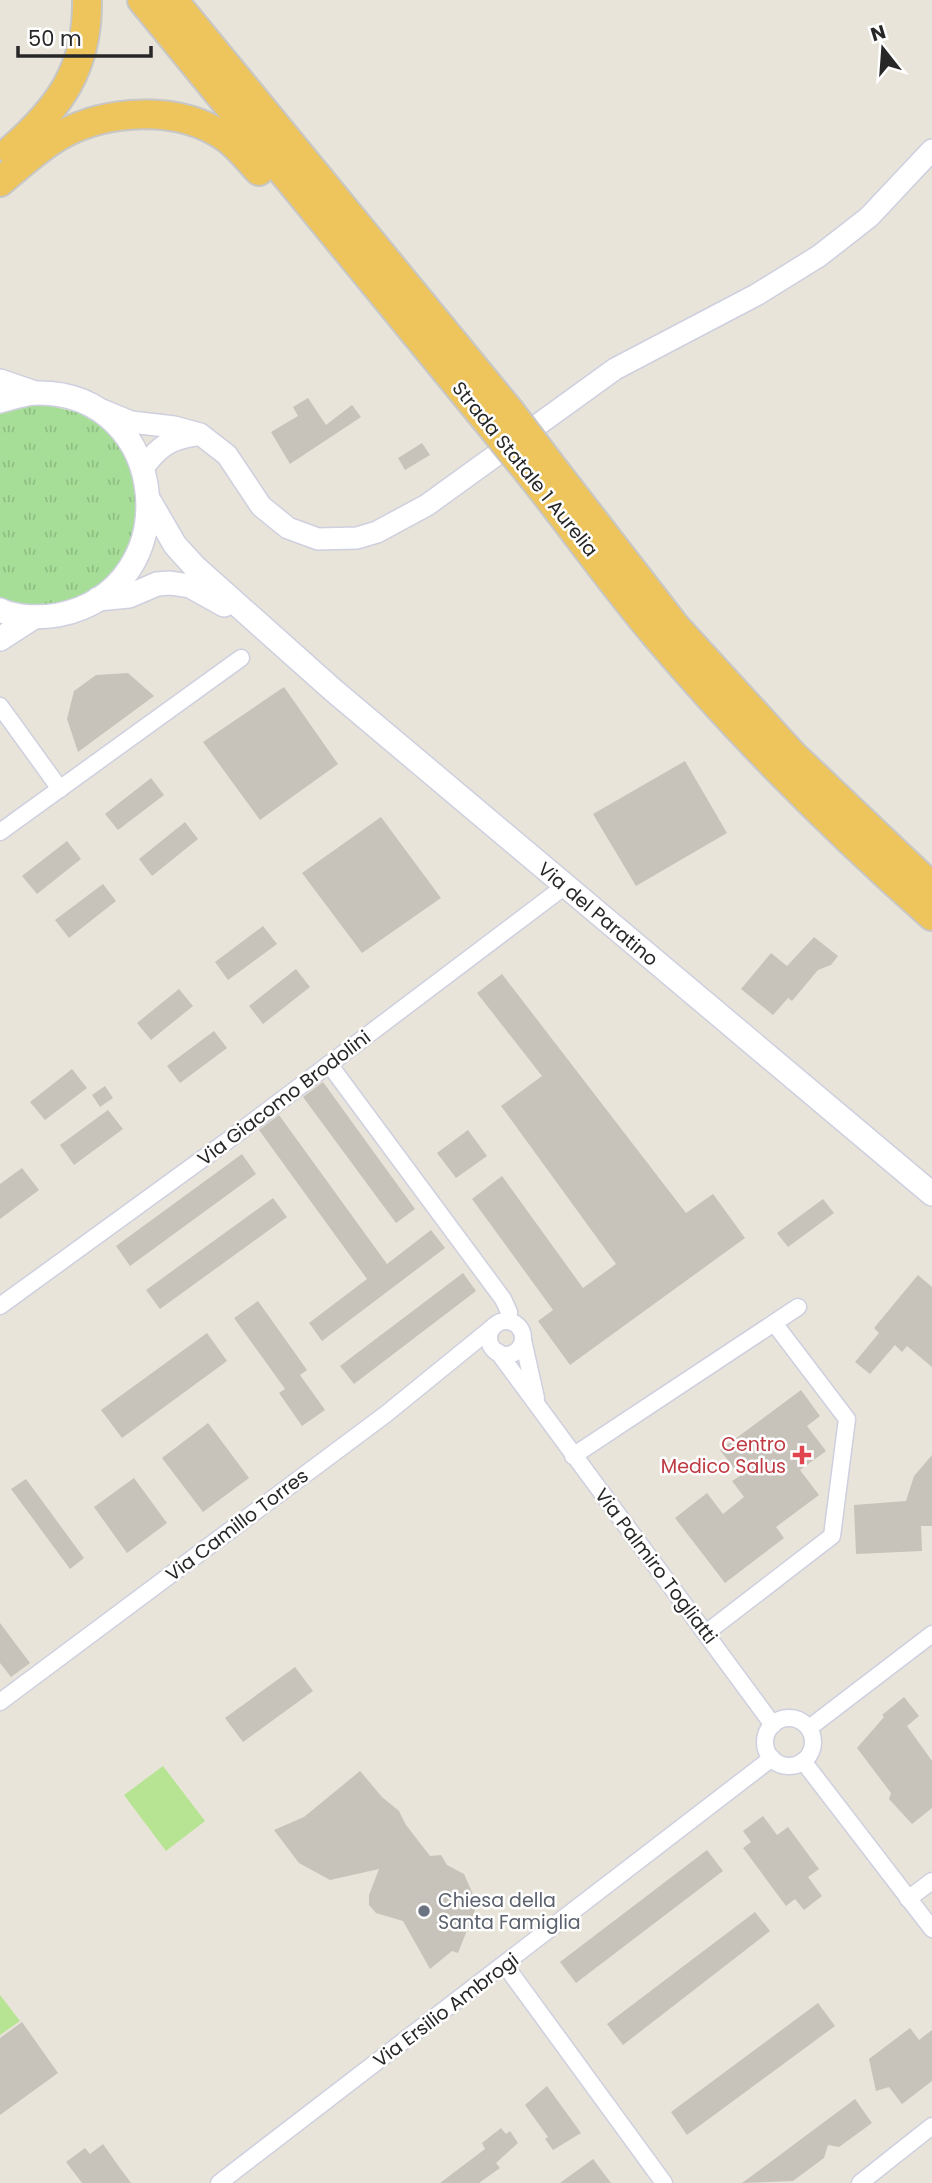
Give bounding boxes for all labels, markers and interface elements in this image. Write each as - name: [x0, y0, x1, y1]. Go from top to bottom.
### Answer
- scale bar: [18, 14, 150, 58]
- north arrow: [848, 14, 918, 84]
- text: N: [867, 18, 889, 48]
- text: 50 m: [28, 24, 82, 53]
- street label: Strada Statale 1 Aurelia: [446, 376, 604, 562]
- street label: Via del Paratino: [532, 856, 664, 972]
- street label: Via Giacomo Brodolini: [192, 1024, 376, 1172]
- place label: Centro Medico Salus: [661, 1431, 786, 1480]
- marker: Centro Medico Salus: [792, 1445, 812, 1465]
- street label: Via Camillo Torres: [160, 1462, 314, 1588]
- street label: Via Palmiro Togliatti: [588, 1483, 724, 1649]
- place label: Chiesa della Santa Famiglia: [438, 1887, 581, 1936]
- marker: Chiesa della Santa Famiglia: [416, 1903, 432, 1919]
- street label: Via Ersilio Ambrogi: [368, 1946, 524, 2074]

